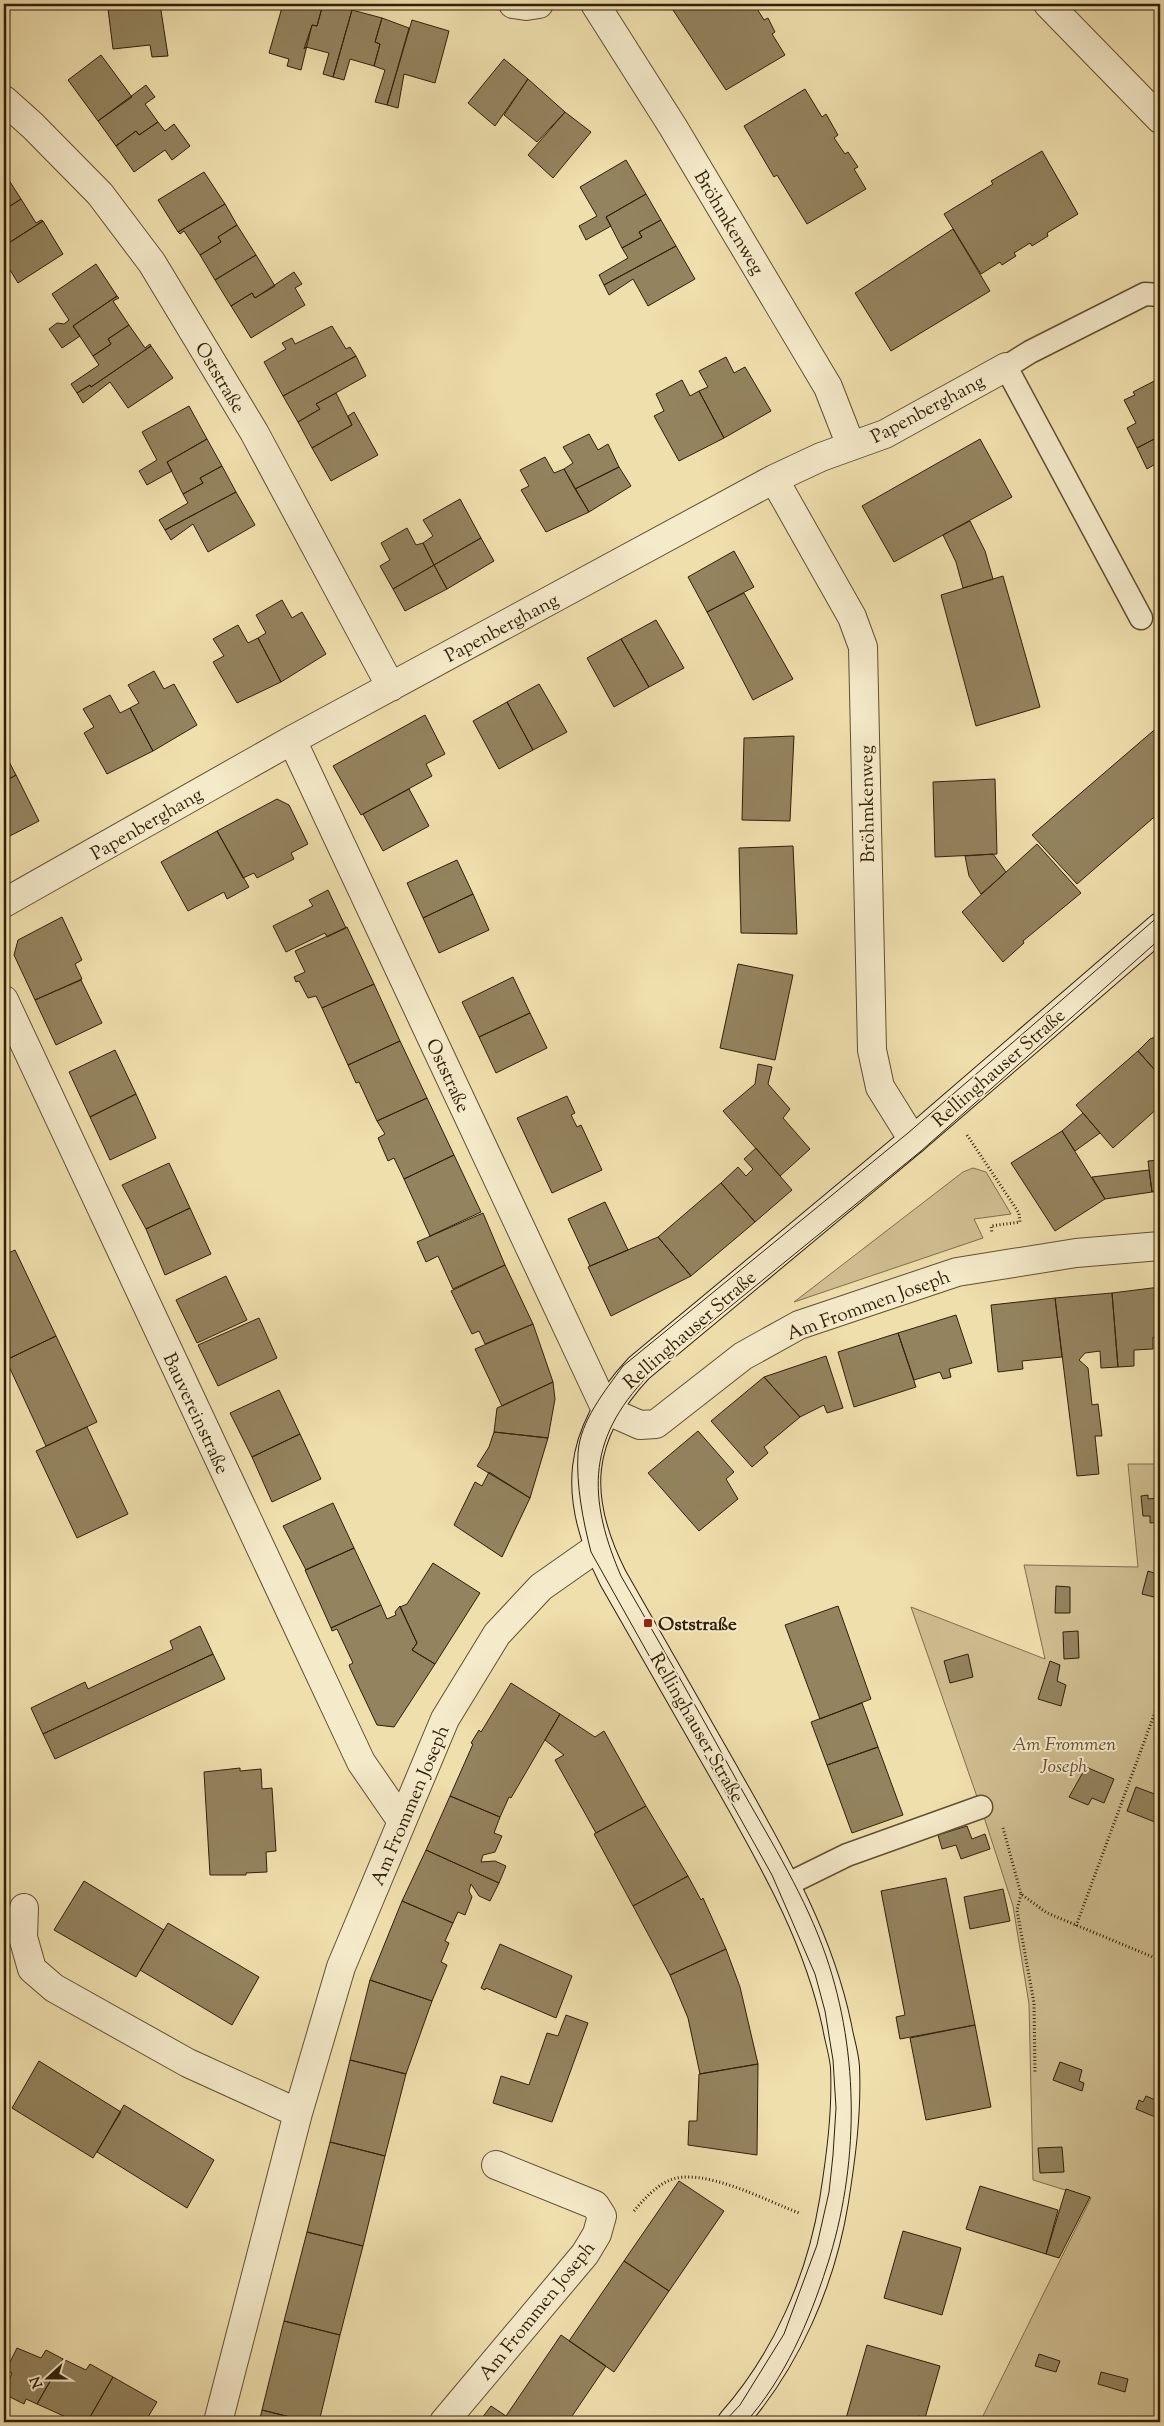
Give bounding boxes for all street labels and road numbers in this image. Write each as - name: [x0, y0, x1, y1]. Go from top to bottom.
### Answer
- street label: Bröhmkenweg: [686, 166, 770, 281]
- street label: Oststraße: [187, 338, 251, 419]
- street label: Papenberghang: [867, 369, 990, 452]
- street label: Papenberghang: [441, 588, 564, 671]
- street label: Bröhmkenweg: [854, 745, 883, 863]
- street label: Papenberghang: [86, 782, 208, 868]
- street label: Rellinghauser Straße: [927, 1003, 1072, 1134]
- street label: Oststraße: [418, 1035, 476, 1118]
- street label: Am Frommen Joseph: [783, 1264, 954, 1348]
- street label: Rellinghauser Straße: [618, 1265, 763, 1396]
- street label: Bauvereinstraße: [155, 1349, 235, 1479]
- street label: Rellinghauser Straße: [642, 1648, 750, 1808]
- street label: Am Frommen Joseph: [365, 1722, 457, 1890]
- street label: Am Frommen Joseph: [473, 2236, 603, 2387]

